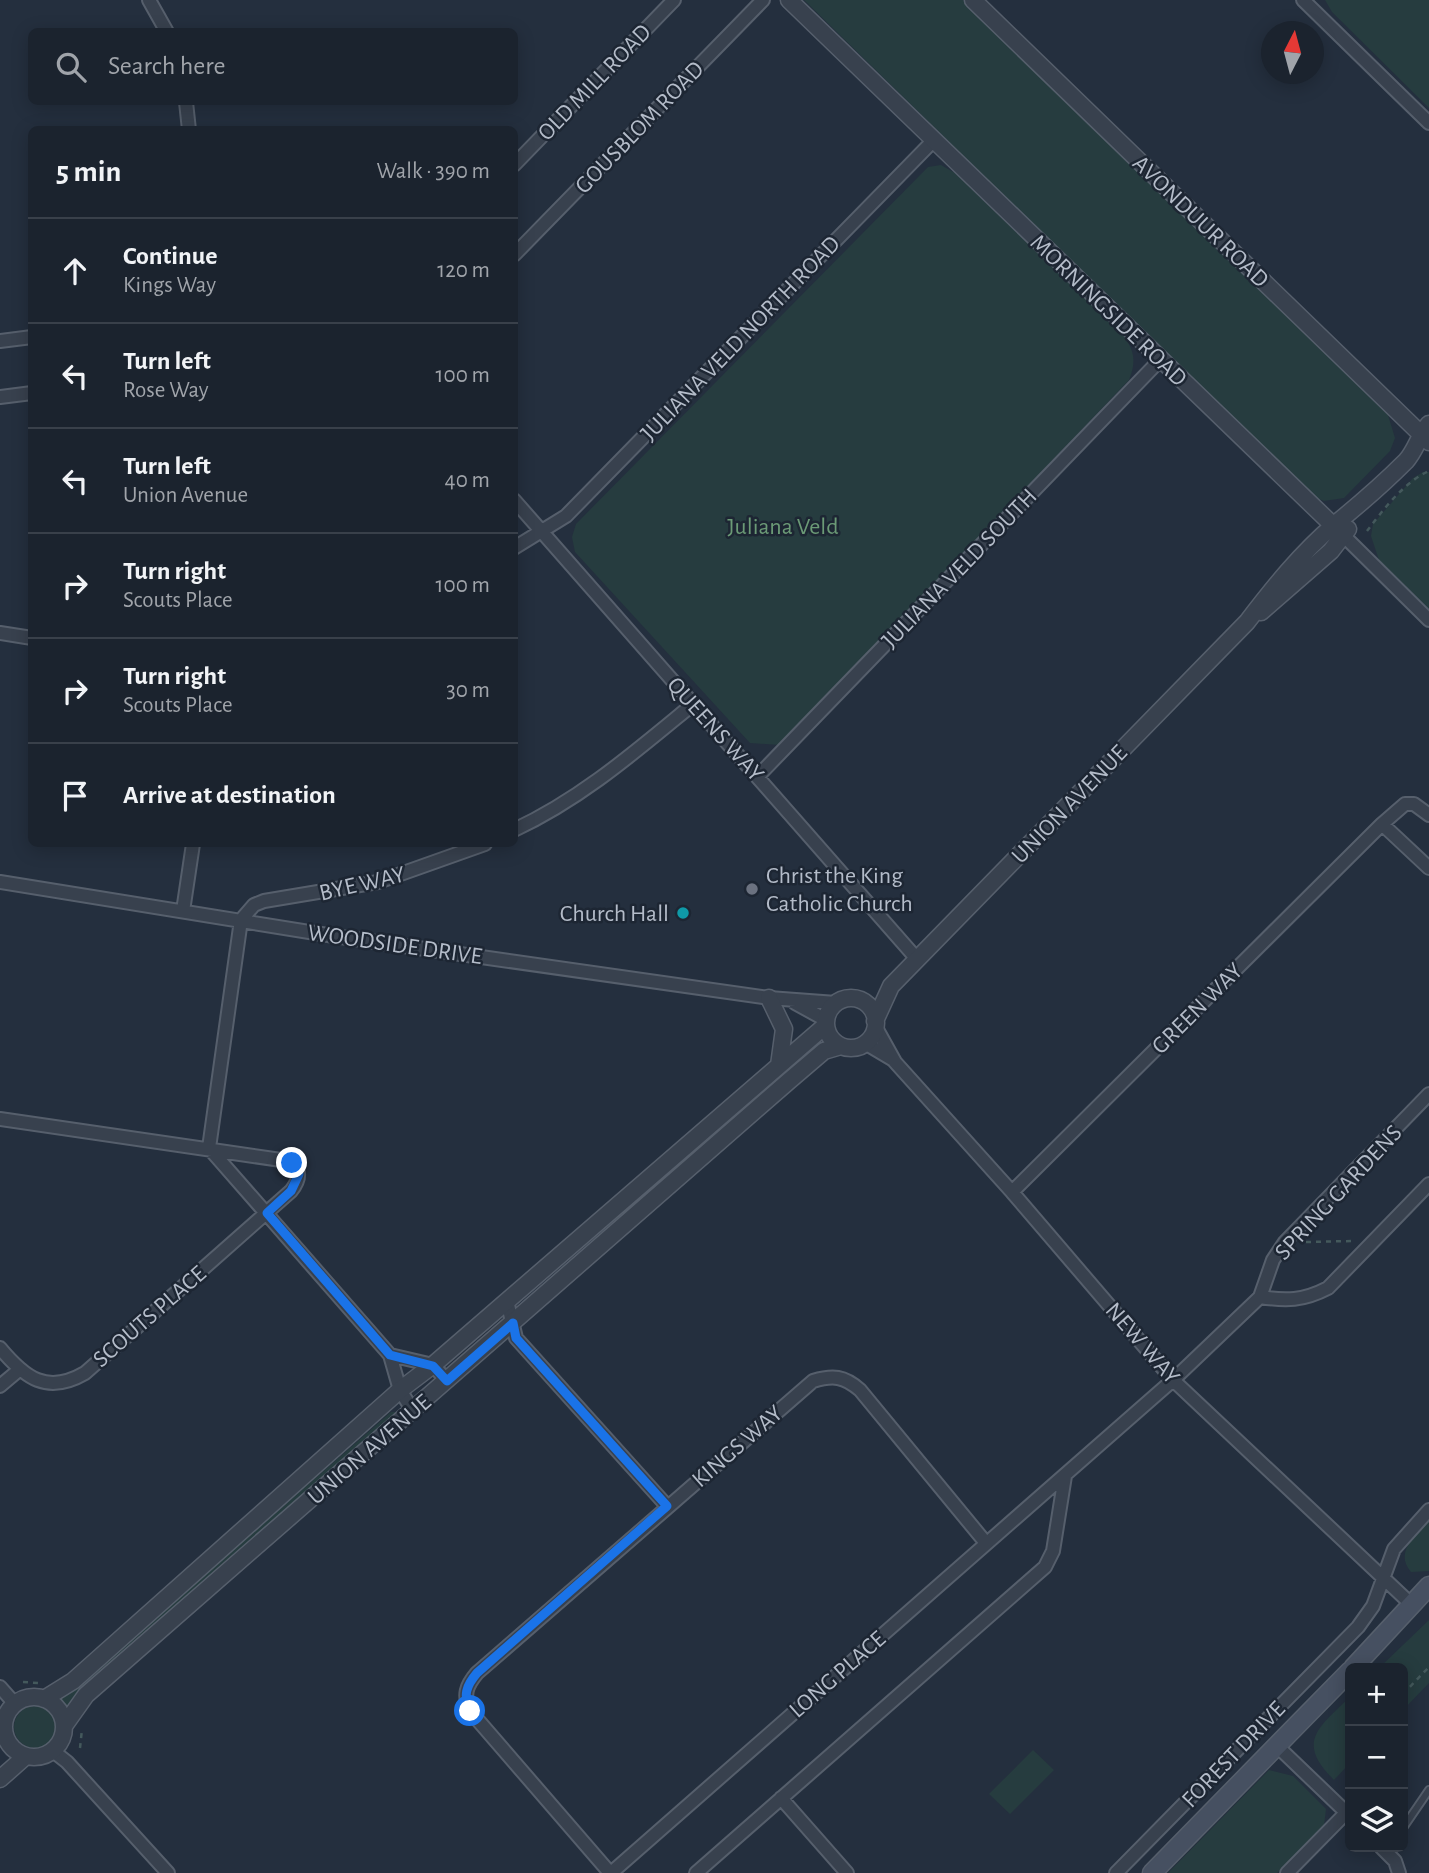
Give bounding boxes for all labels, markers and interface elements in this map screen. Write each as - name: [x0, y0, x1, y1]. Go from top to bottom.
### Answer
- street label: OLD MILL ROAD: [534, 20, 656, 145]
- north arrow: [1261, 21, 1324, 84]
- search box: [28, 28, 518, 105]
- icon: search: [52, 48, 90, 86]
- text: Search here: [108, 53, 226, 79]
- street label: GOUSBLOM ROAD: [571, 57, 709, 198]
- street label: AVONDUUR ROAD: [1128, 151, 1273, 292]
- text: 5 min: [56, 157, 121, 187]
- text: Walk · 390 m: [376, 160, 490, 183]
- street label: MORNINGSIDE ROAD: [1026, 230, 1191, 391]
- street label: JULIANA VELD NORTH ROAD: [637, 232, 845, 446]
- text: Continue: [123, 243, 218, 269]
- icon: ahead: [56, 252, 94, 290]
- text: 120 m: [437, 259, 490, 282]
- text: Kings Way: [123, 274, 216, 297]
- text: Turn left: [123, 348, 211, 374]
- icon: left: [56, 357, 94, 395]
- text: 100 m: [436, 364, 490, 387]
- text: Rose Way: [123, 379, 209, 402]
- text: Turn left: [123, 453, 211, 479]
- icon: left: [56, 462, 94, 500]
- text: 40 m: [445, 469, 490, 492]
- text: Union Avenue: [123, 484, 248, 507]
- street label: JULIANA VELD SOUTH: [878, 484, 1042, 653]
- park label: Juliana Veld: [727, 515, 839, 539]
- text: Turn right: [123, 558, 226, 584]
- icon: right: [56, 567, 94, 605]
- text: 100 m: [436, 574, 490, 597]
- text: Scouts Place: [123, 589, 233, 612]
- text: Turn right: [123, 663, 226, 689]
- icon: right: [56, 672, 94, 710]
- street label: QUEENS WAY: [662, 673, 768, 787]
- text: 30 m: [446, 679, 490, 702]
- text: Scouts Place: [123, 694, 233, 717]
- street label: UNION AVENUE: [1007, 740, 1132, 869]
- icon: arrive: [56, 777, 94, 815]
- text: Arrive at destination: [123, 782, 336, 808]
- street label: BYE WAY: [317, 862, 408, 905]
- place label: Christ the King Catholic Church: [766, 864, 913, 916]
- marker: Christ the King Catholic Church: [744, 881, 760, 897]
- place label: Church Hall: [560, 902, 669, 926]
- marker: Church Hall: [675, 905, 691, 921]
- street label: WOODSIDE DRIVE: [306, 921, 484, 969]
- street label: GREEN WAY: [1148, 958, 1248, 1059]
- street label: SPRING GARDENS: [1271, 1121, 1407, 1265]
- route end: [276, 1147, 307, 1178]
- street label: SCOUTS PLACE: [89, 1261, 211, 1372]
- street label: NEW WAY: [1100, 1298, 1184, 1389]
- street label: UNION AVENUE: [303, 1390, 436, 1509]
- street label: KINGS WAY: [688, 1401, 788, 1492]
- street label: LONG PLACE: [785, 1626, 891, 1723]
- map controls: [1345, 1663, 1408, 1852]
- button: +: [1345, 1663, 1408, 1726]
- route start: [454, 1695, 485, 1726]
- street label: FOREST DRIVE: [1177, 1697, 1290, 1812]
- button: −: [1345, 1726, 1408, 1789]
- button: layers: [1345, 1789, 1408, 1852]

